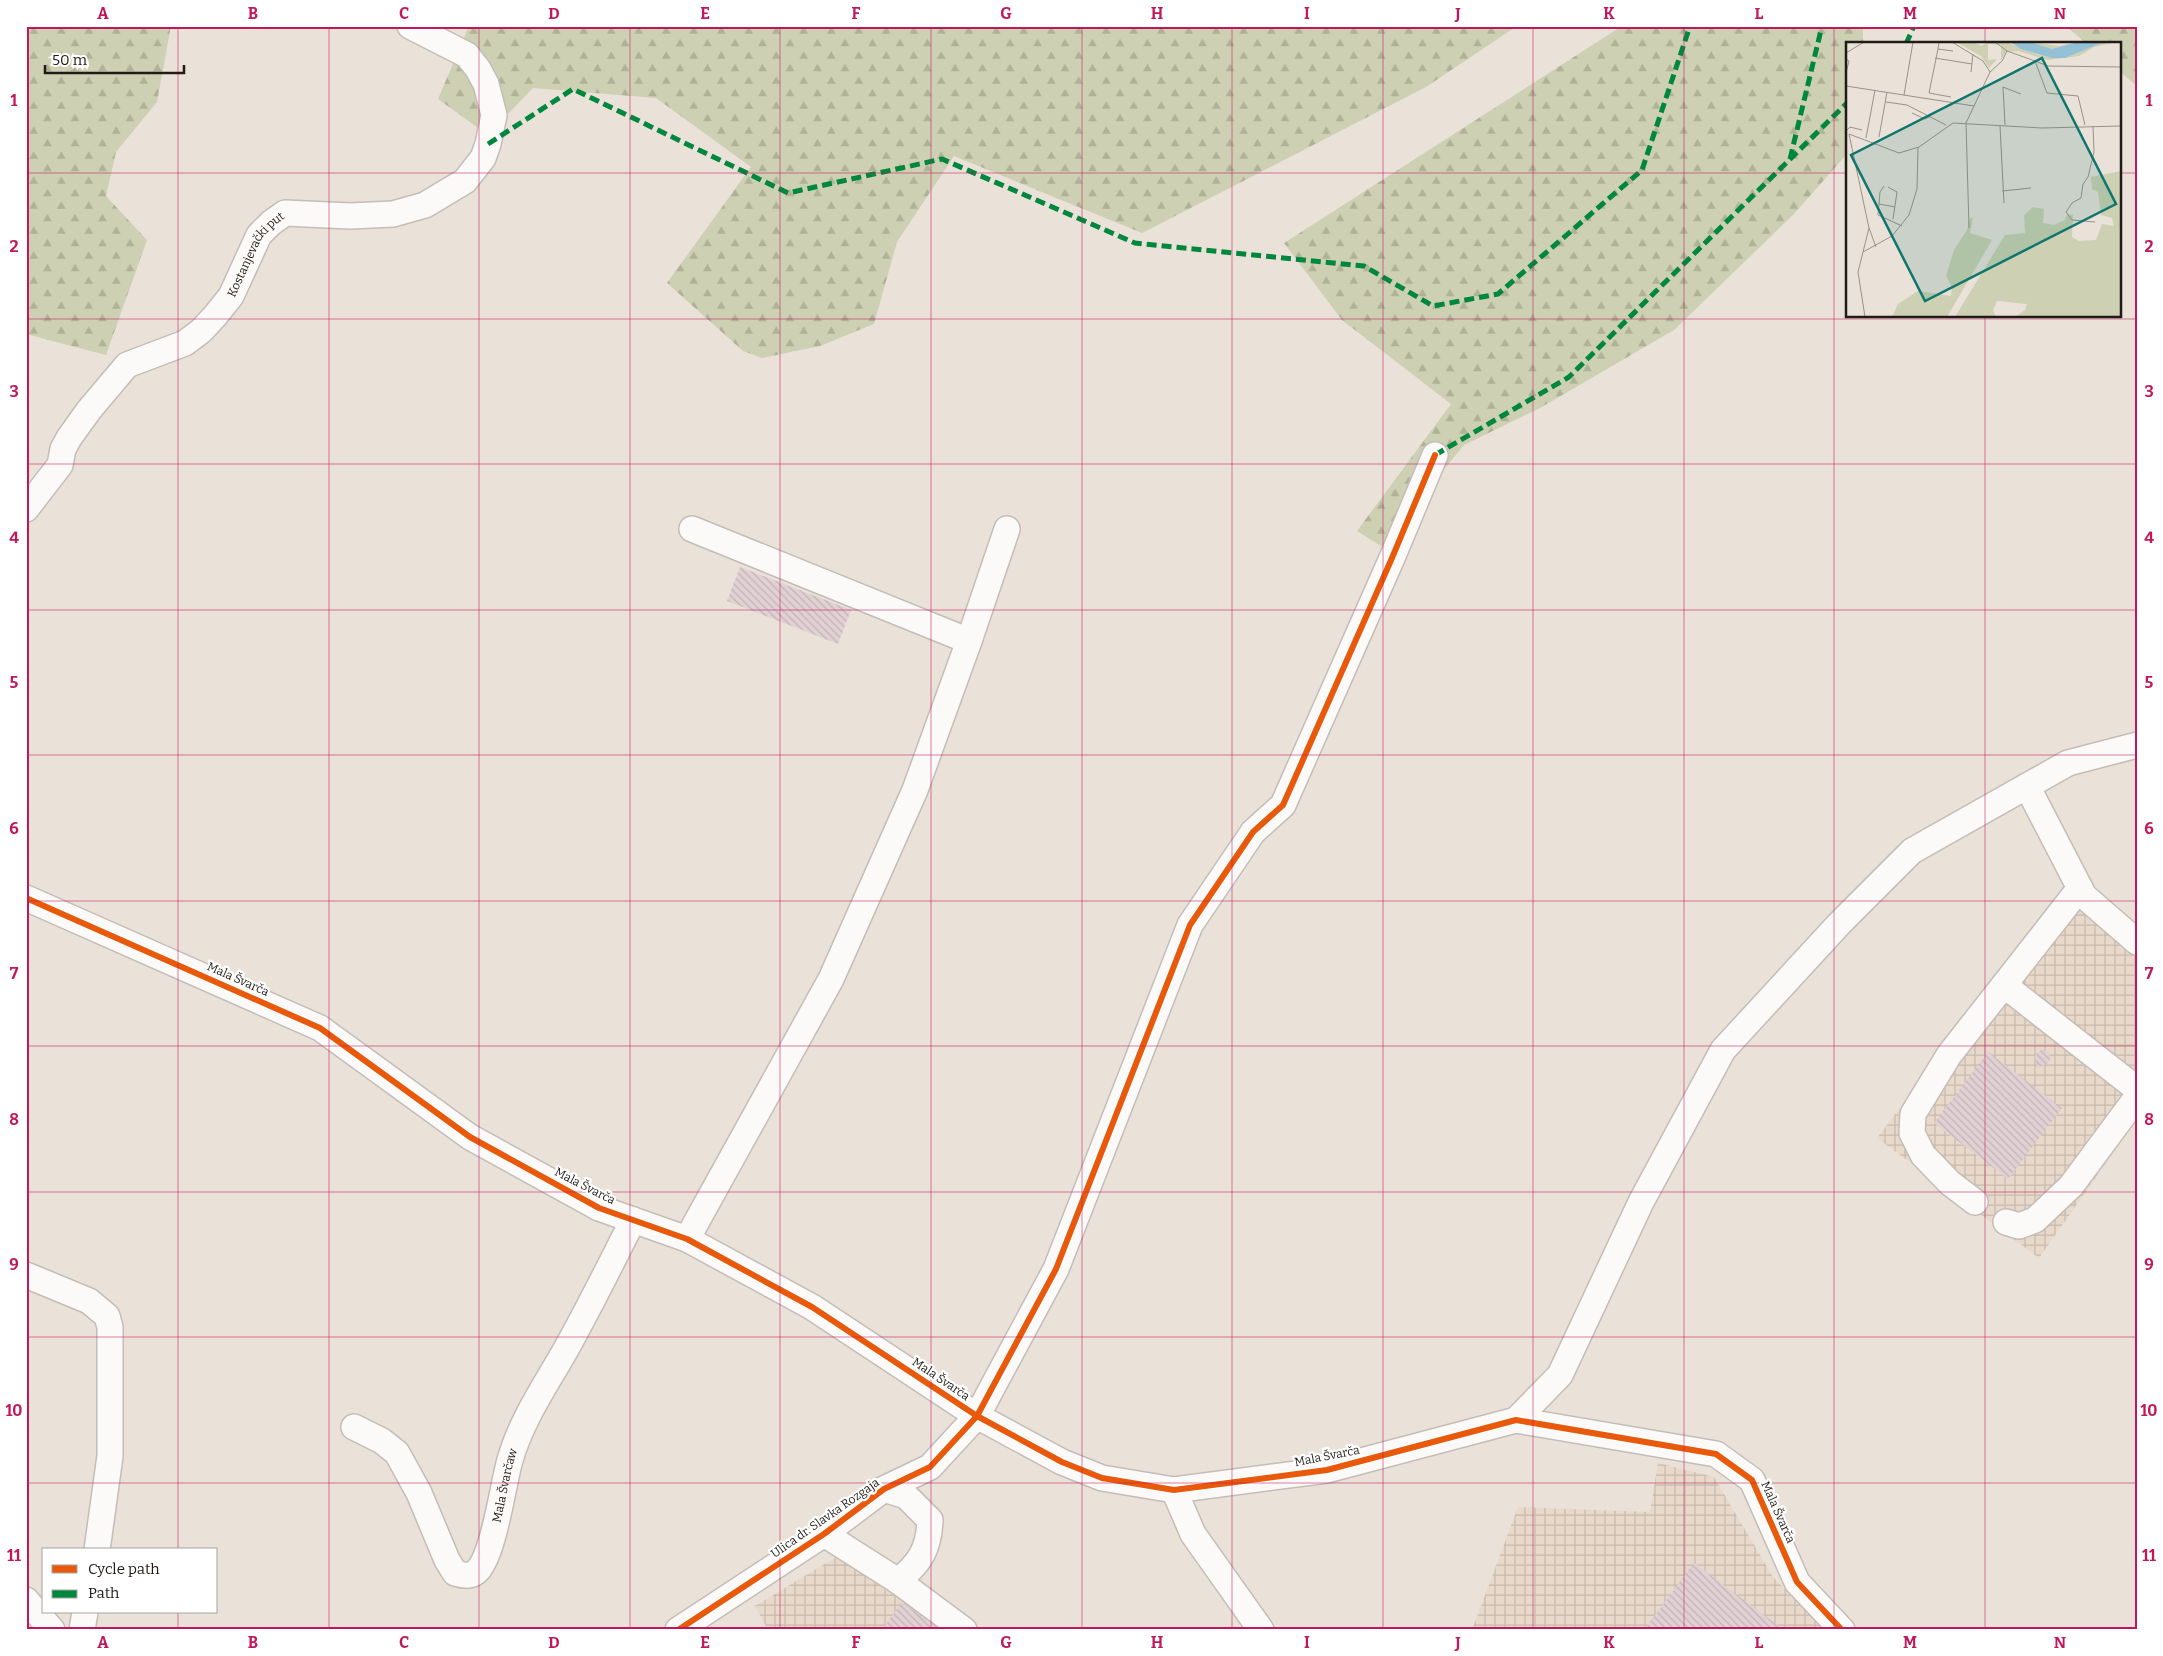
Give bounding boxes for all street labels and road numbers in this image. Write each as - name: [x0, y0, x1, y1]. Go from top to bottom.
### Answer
- street label: Kostanjevački put: [225, 209, 287, 299]
- street label: Mala Švarča: [205, 958, 272, 999]
- street label: Mala Švarča: [552, 1164, 619, 1207]
- street label: Mala Švarča: [910, 1354, 973, 1404]
- street label: Mala Švarča: [1293, 1442, 1361, 1469]
- street label: Mala Švarčaw: [490, 1446, 520, 1524]
- street label: Ulica dr. Slavka Rozgaja: [768, 1475, 882, 1561]
- street label: Mala Švarča: [1758, 1478, 1799, 1545]

